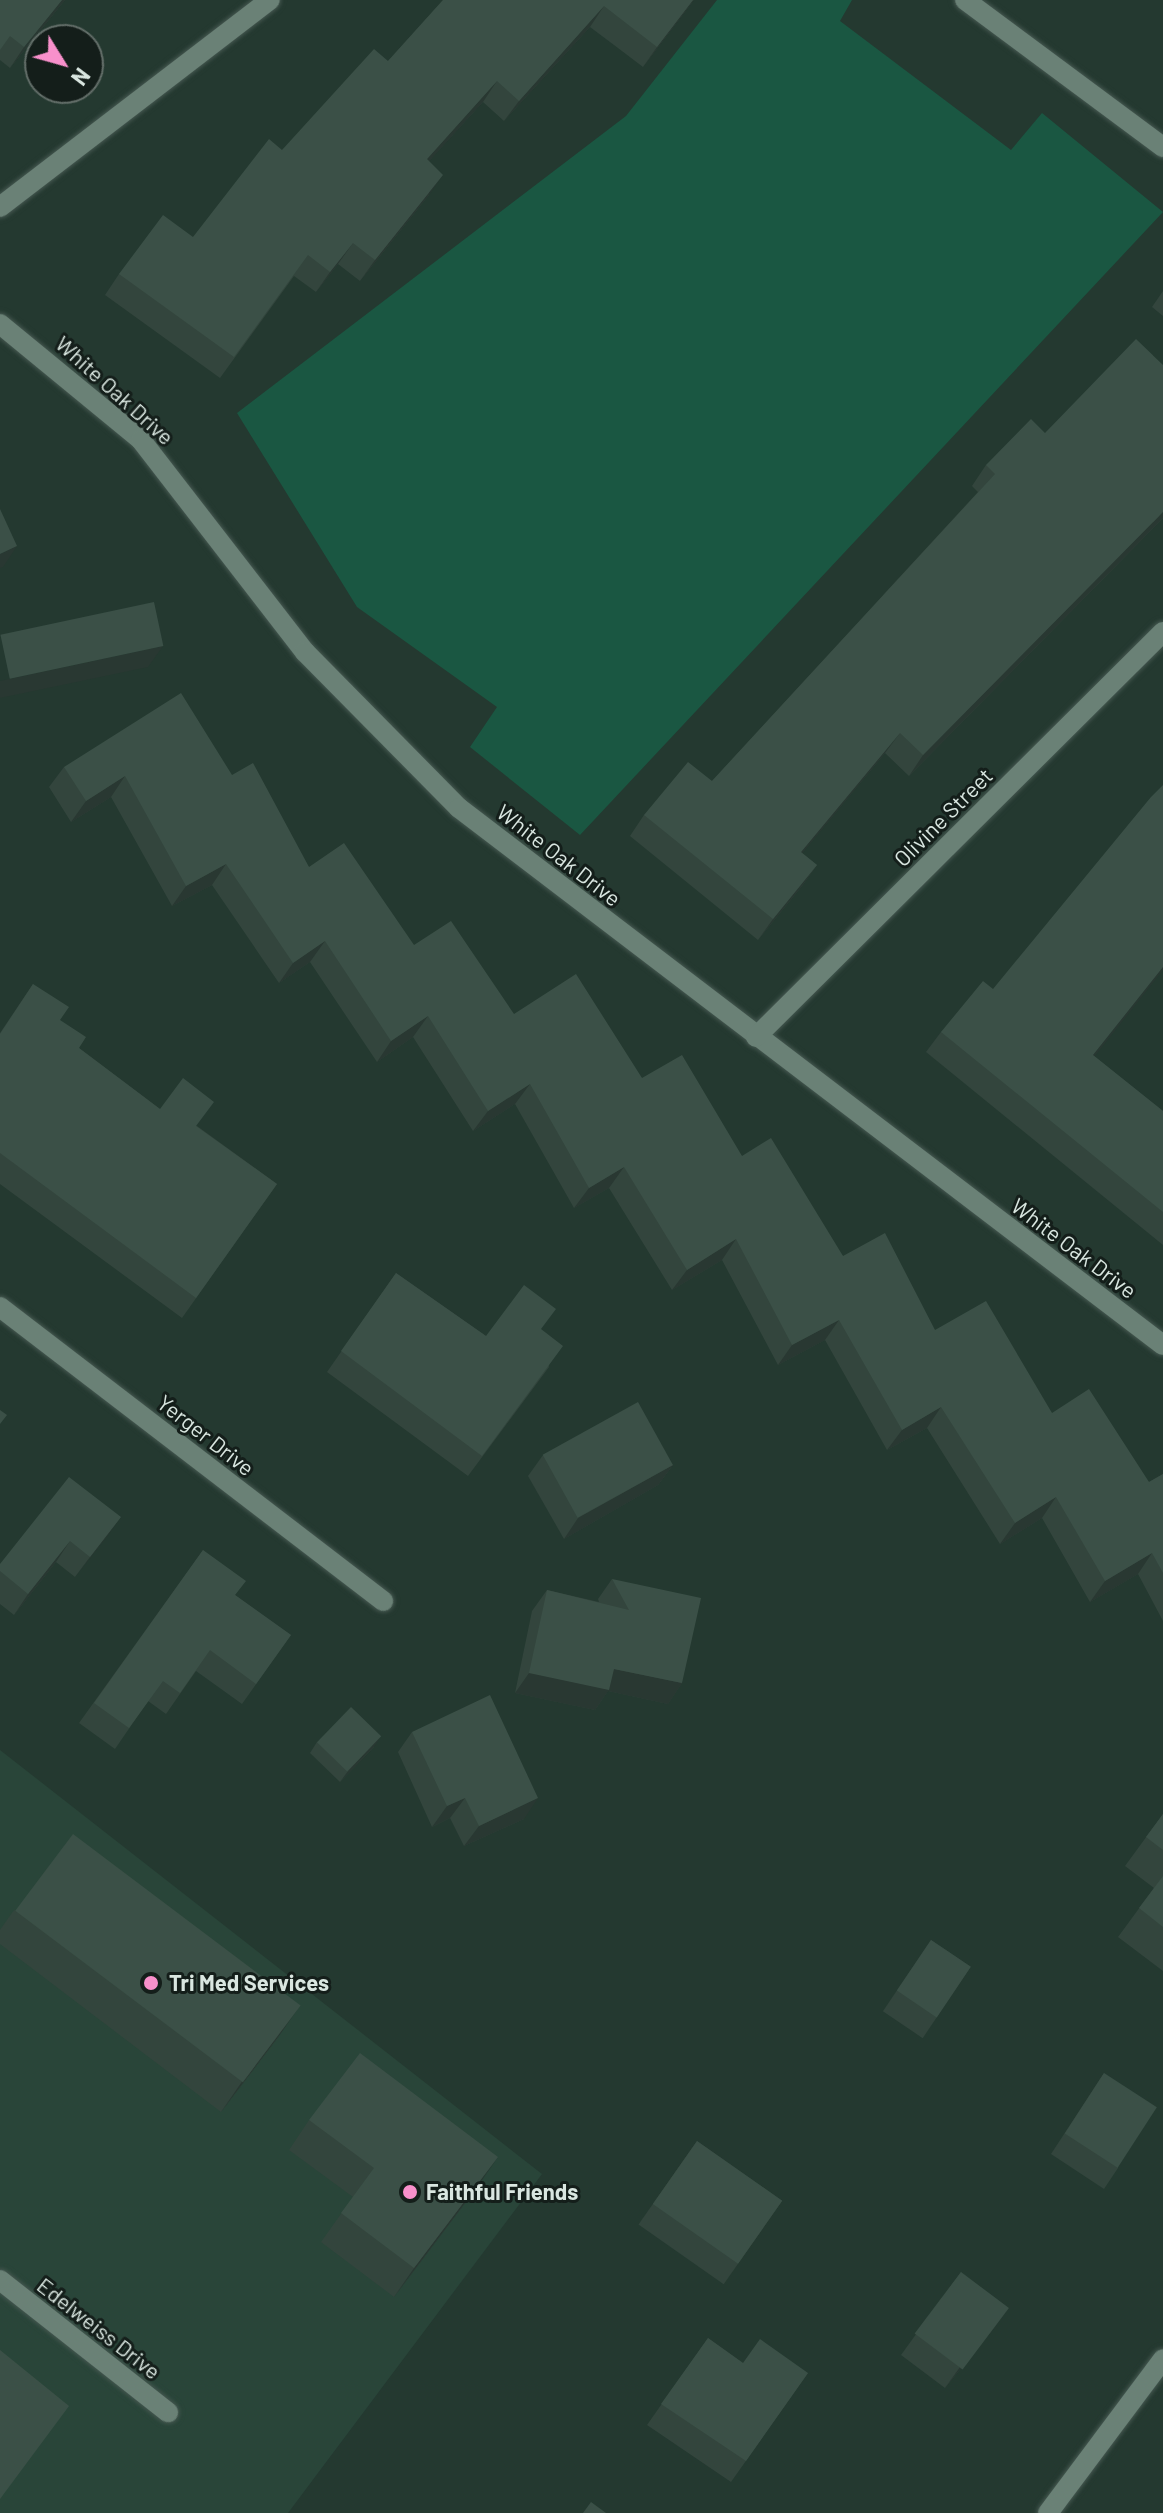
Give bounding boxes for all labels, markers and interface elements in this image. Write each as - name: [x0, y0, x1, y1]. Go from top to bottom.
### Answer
- north arrow: [24, 24, 104, 104]
- text: N: [67, 64, 96, 91]
- street label: White Oak Drive: [51, 330, 179, 450]
- street label: Olivine Street: [888, 762, 998, 872]
- street label: White Oak Drive: [492, 798, 626, 912]
- street label: White Oak Drive: [1006, 1192, 1142, 1304]
- street label: Yerger Drive: [152, 1389, 260, 1481]
- place label: Tri Med Services: [169, 1970, 329, 1996]
- marker: Tri Med Services: [140, 1972, 162, 1994]
- place label: Faithful Friends: [426, 2179, 578, 2205]
- marker: Faithful Friends: [401, 2183, 419, 2201]
- street label: Edelweiss Drive: [32, 2272, 166, 2384]

